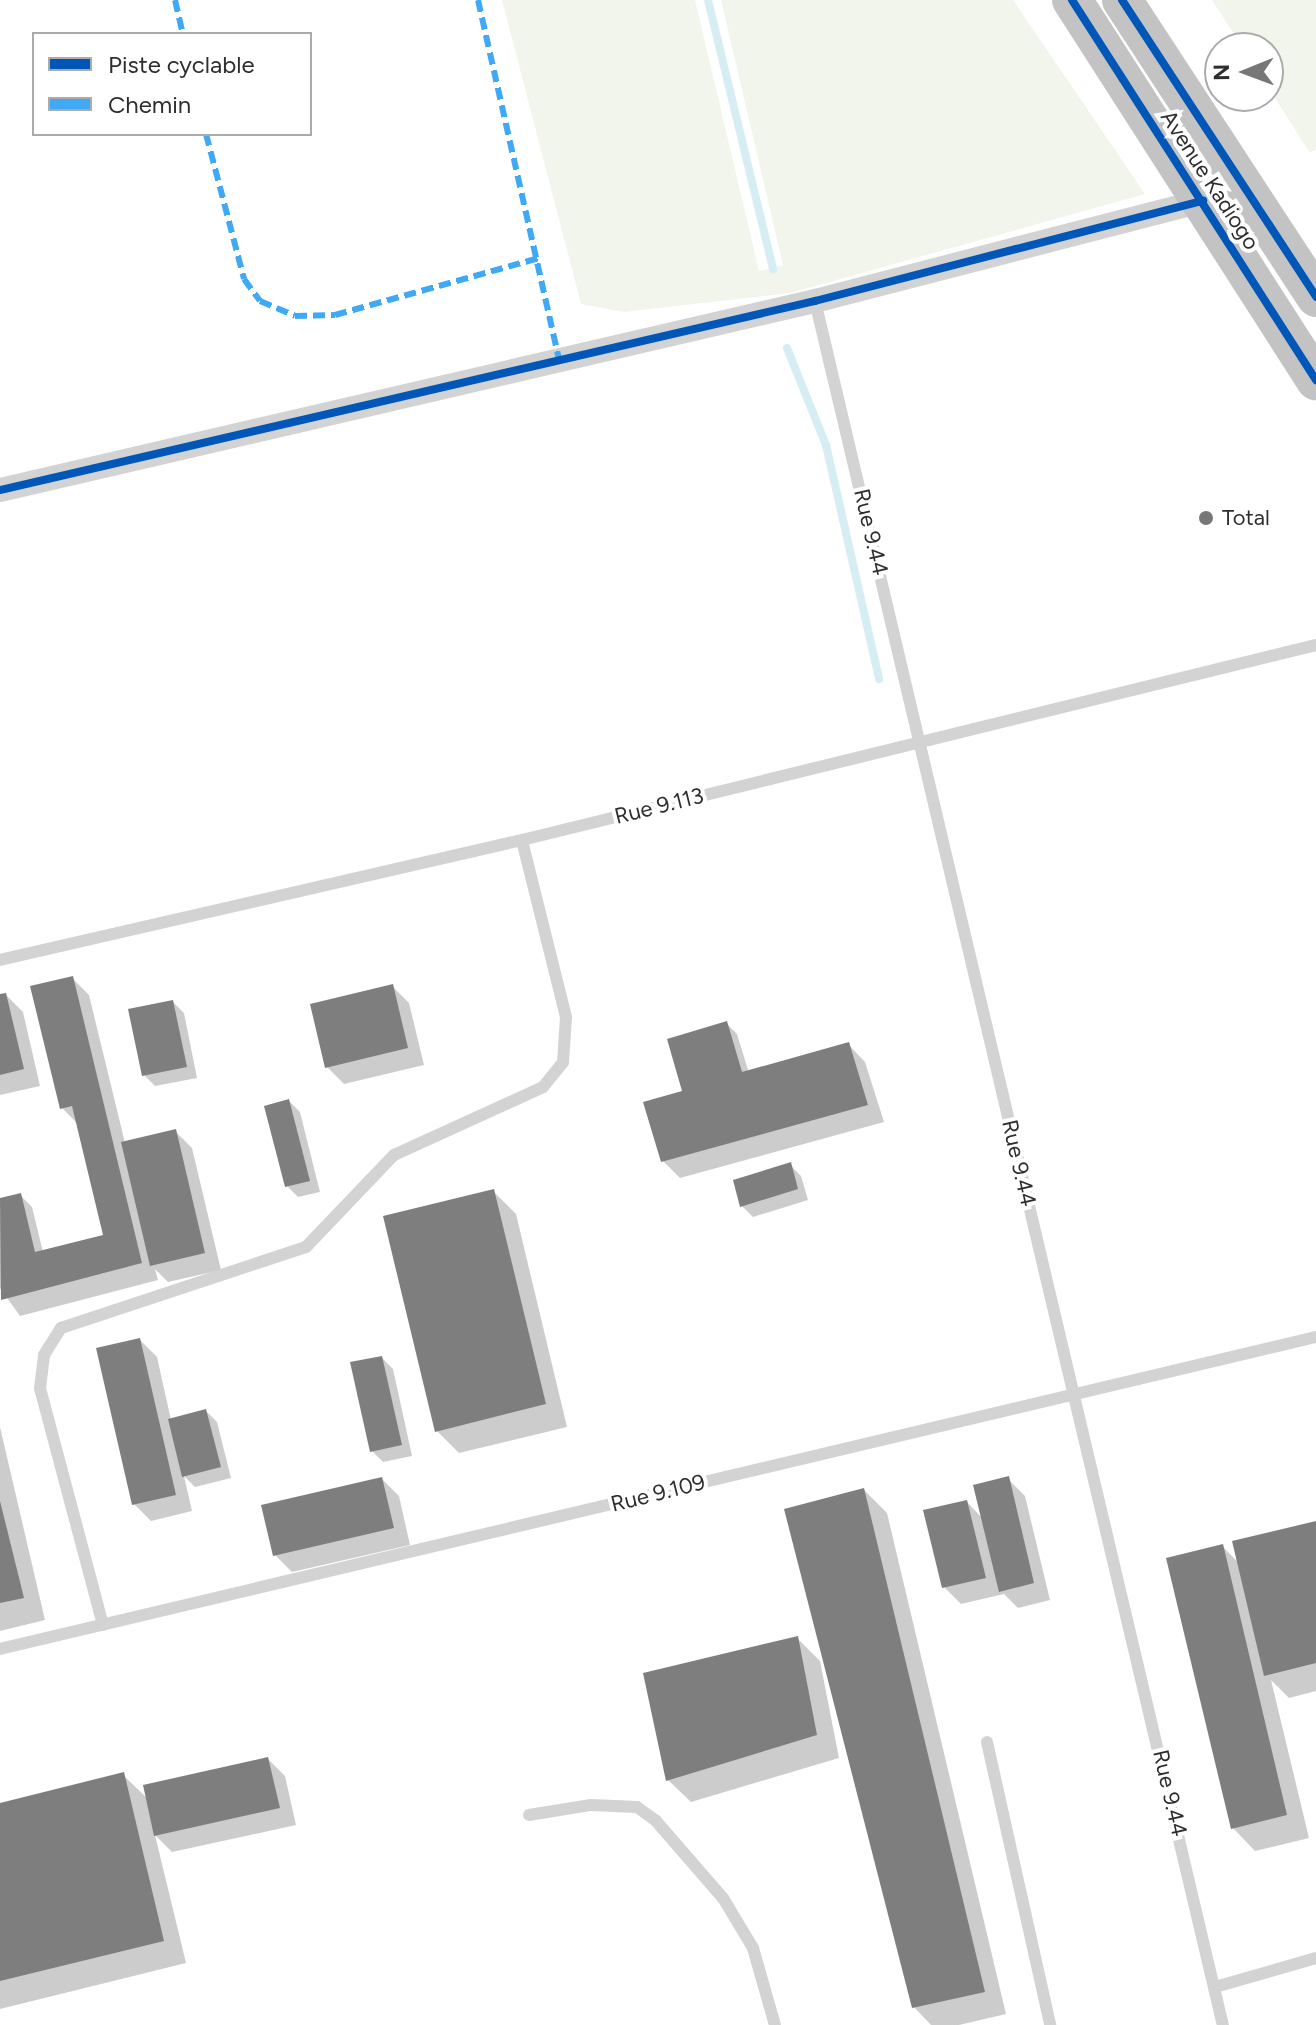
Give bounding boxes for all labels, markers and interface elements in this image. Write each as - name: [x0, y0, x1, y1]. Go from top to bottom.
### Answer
- legend: [32, 32, 312, 136]
- north arrow: [1204, 32, 1284, 112]
- text: Piste cyclable: [108, 50, 255, 79]
- text: N: [1208, 64, 1235, 81]
- text: Chemin: [108, 90, 191, 119]
- street label: Avenue Kadiogo: [1155, 105, 1265, 255]
- street label: Rue 9.44: [848, 486, 894, 578]
- place label: Total: [1222, 505, 1270, 531]
- marker: Total: [1197, 509, 1215, 527]
- street label: Rue 9.113: [612, 782, 706, 830]
- street label: Rue 9.44: [996, 1117, 1042, 1209]
- street label: Rue 9.109: [608, 1469, 708, 1517]
- street label: Rue 9.44: [1147, 1747, 1193, 1839]

